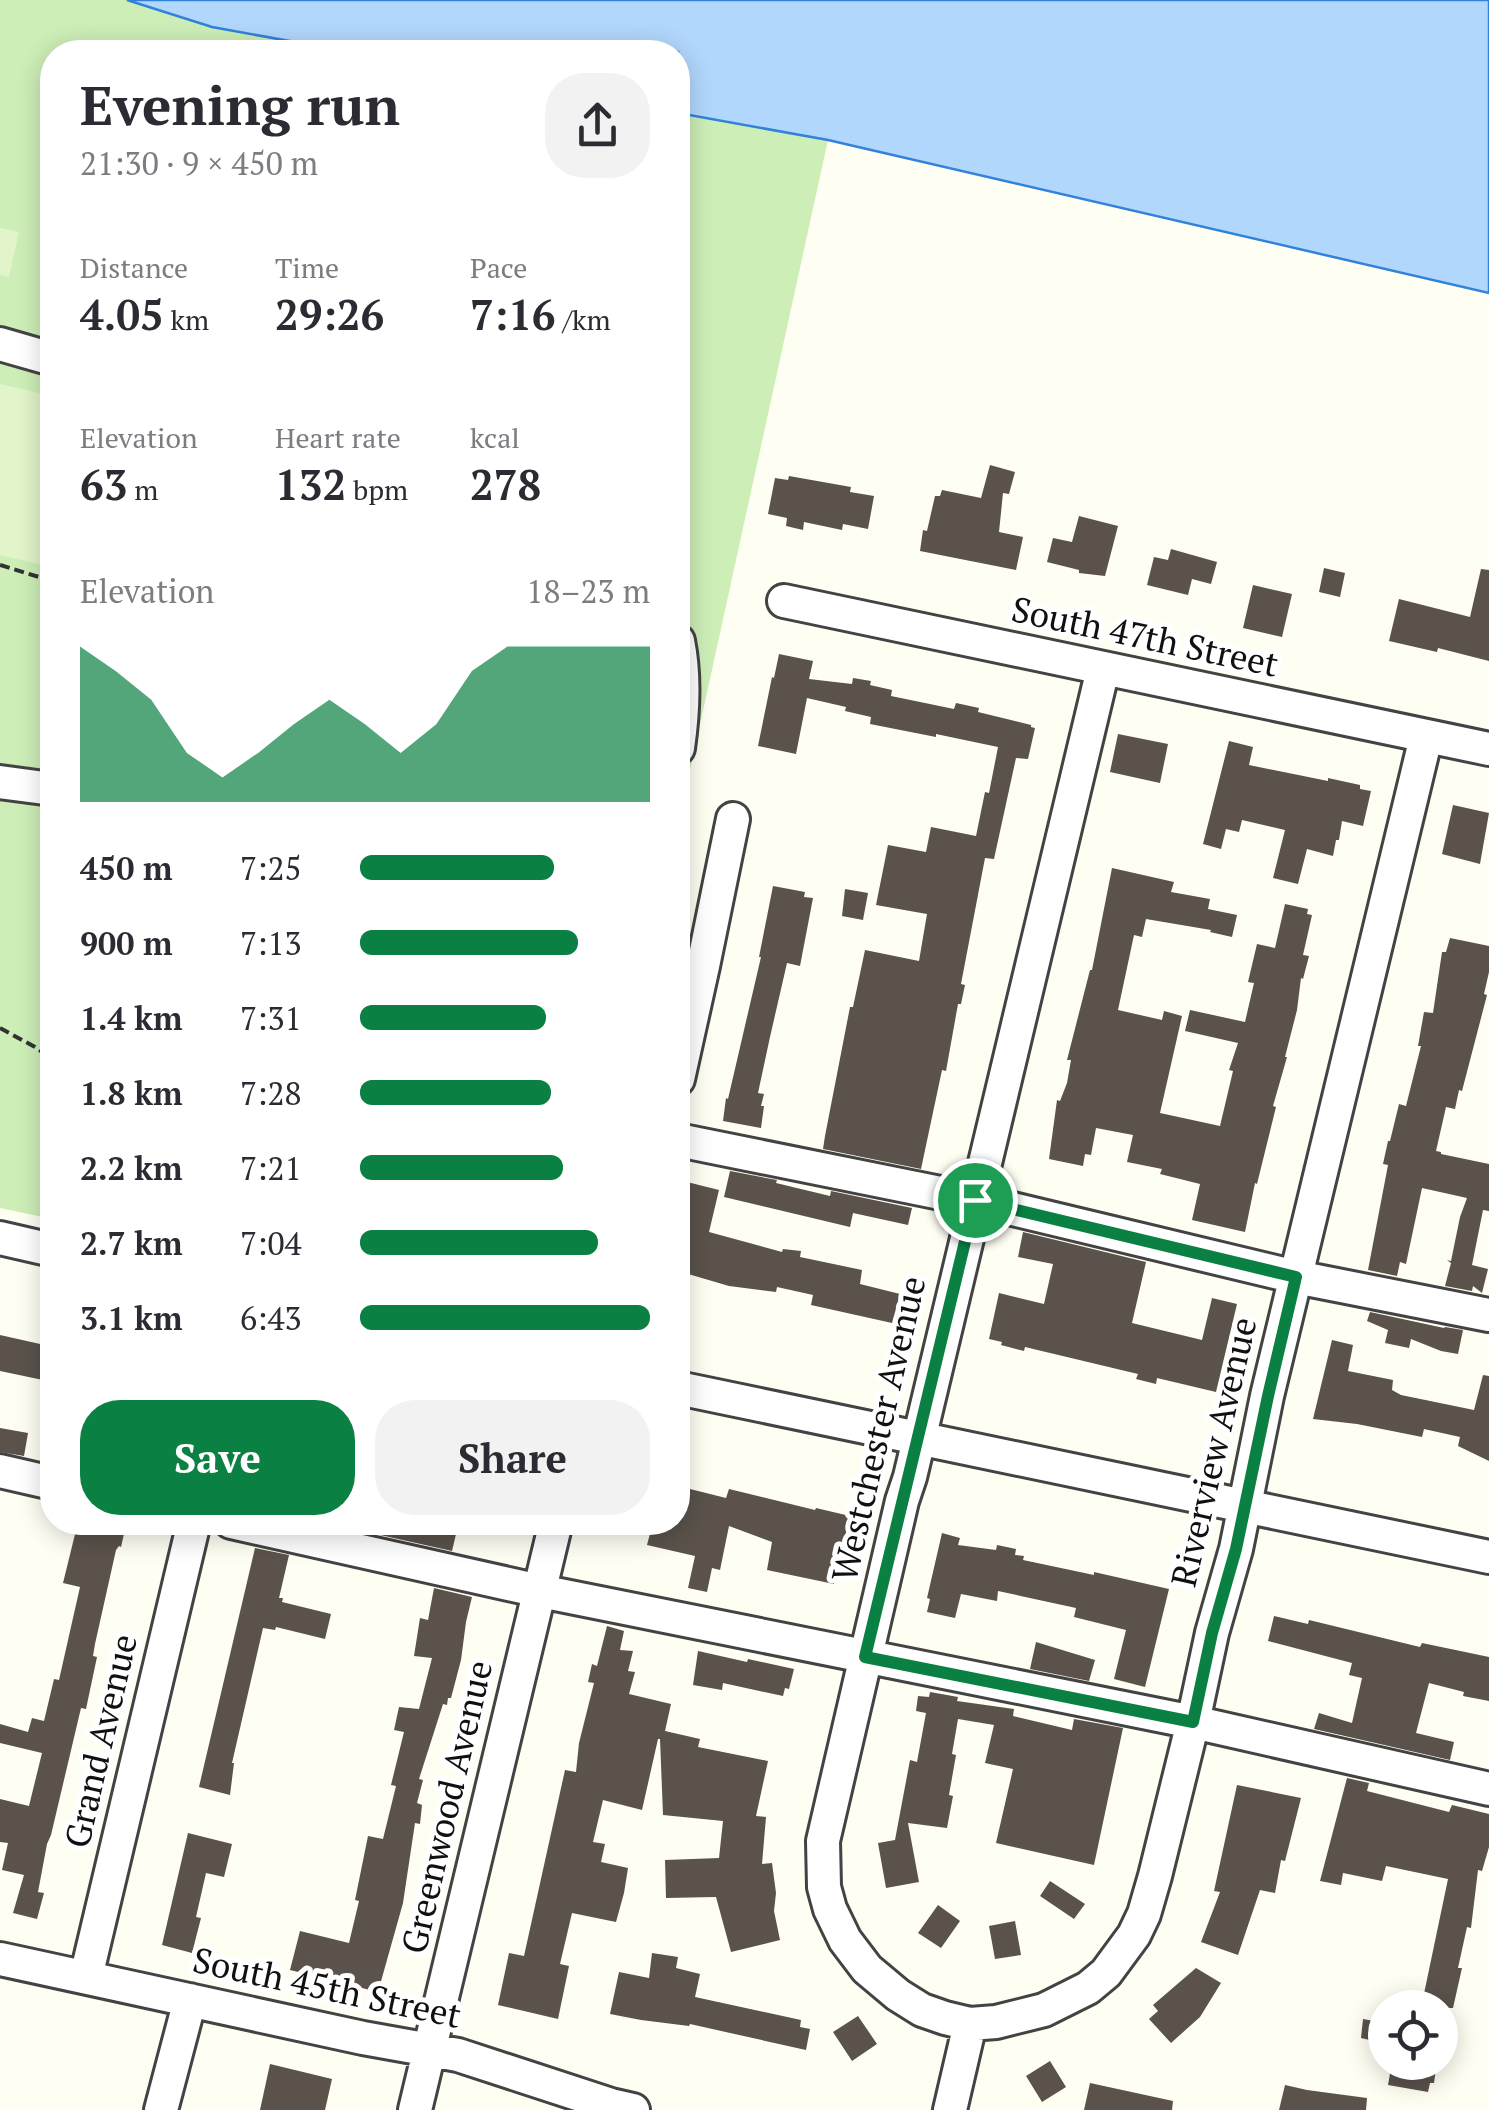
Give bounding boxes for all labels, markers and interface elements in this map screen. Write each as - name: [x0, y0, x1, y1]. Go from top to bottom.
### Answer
- text: Evening run: [80, 68, 400, 141]
- button: share: [545, 73, 650, 178]
- text: 21:30 · 9 × 450 m: [80, 142, 318, 184]
- text: Distance: [80, 249, 188, 286]
- text: Time: [275, 249, 339, 286]
- text: Pace: [470, 249, 527, 286]
- text: 4.05: [80, 286, 164, 342]
- text: 29:26: [275, 286, 384, 342]
- text: 7:16: [470, 286, 556, 342]
- text: km: [164, 301, 209, 338]
- text: /km: [556, 301, 611, 338]
- text: Elevation: [80, 419, 198, 456]
- text: Heart rate: [275, 419, 401, 456]
- text: kcal: [470, 419, 520, 456]
- text: 63: [80, 456, 127, 512]
- text: 132: [275, 456, 346, 512]
- text: 278: [470, 456, 541, 512]
- text: m: [127, 471, 158, 508]
- text: bpm: [346, 471, 408, 508]
- text: Elevation: [80, 570, 214, 612]
- text: 18–23 m: [526, 570, 650, 612]
- street label: South 47th Street: [1008, 585, 1283, 687]
- text: 450 m: [80, 847, 172, 889]
- text: 7:25: [240, 847, 302, 889]
- text: 900 m: [80, 922, 172, 964]
- text: 7:13: [240, 922, 302, 964]
- text: 1.4 km: [80, 997, 183, 1039]
- text: 7:31: [240, 997, 302, 1039]
- text: 1.8 km: [80, 1072, 183, 1114]
- text: 7:28: [240, 1072, 302, 1114]
- text: 2.2 km: [80, 1147, 183, 1189]
- text: 7:21: [240, 1147, 302, 1189]
- pin: [933, 1158, 1018, 1243]
- icon: arrive: [948, 1173, 1003, 1228]
- text: 2.7 km: [80, 1222, 183, 1264]
- text: 7:04: [240, 1222, 302, 1264]
- street label: Westchester Avenue: [820, 1271, 936, 1586]
- text: 3.1 km: [80, 1297, 183, 1339]
- text: 6:43: [240, 1297, 302, 1339]
- street label: Riverview Avenue: [1160, 1312, 1266, 1591]
- button: Save: [80, 1400, 355, 1515]
- button: Share: [375, 1400, 650, 1515]
- street label: Grand Avenue: [53, 1629, 147, 1852]
- street label: Greenwood Avenue: [390, 1656, 502, 1958]
- street label: South 45th Street: [189, 1936, 466, 2038]
- map controls: [1368, 1990, 1458, 2080]
- button: locate: [1368, 1990, 1458, 2080]

